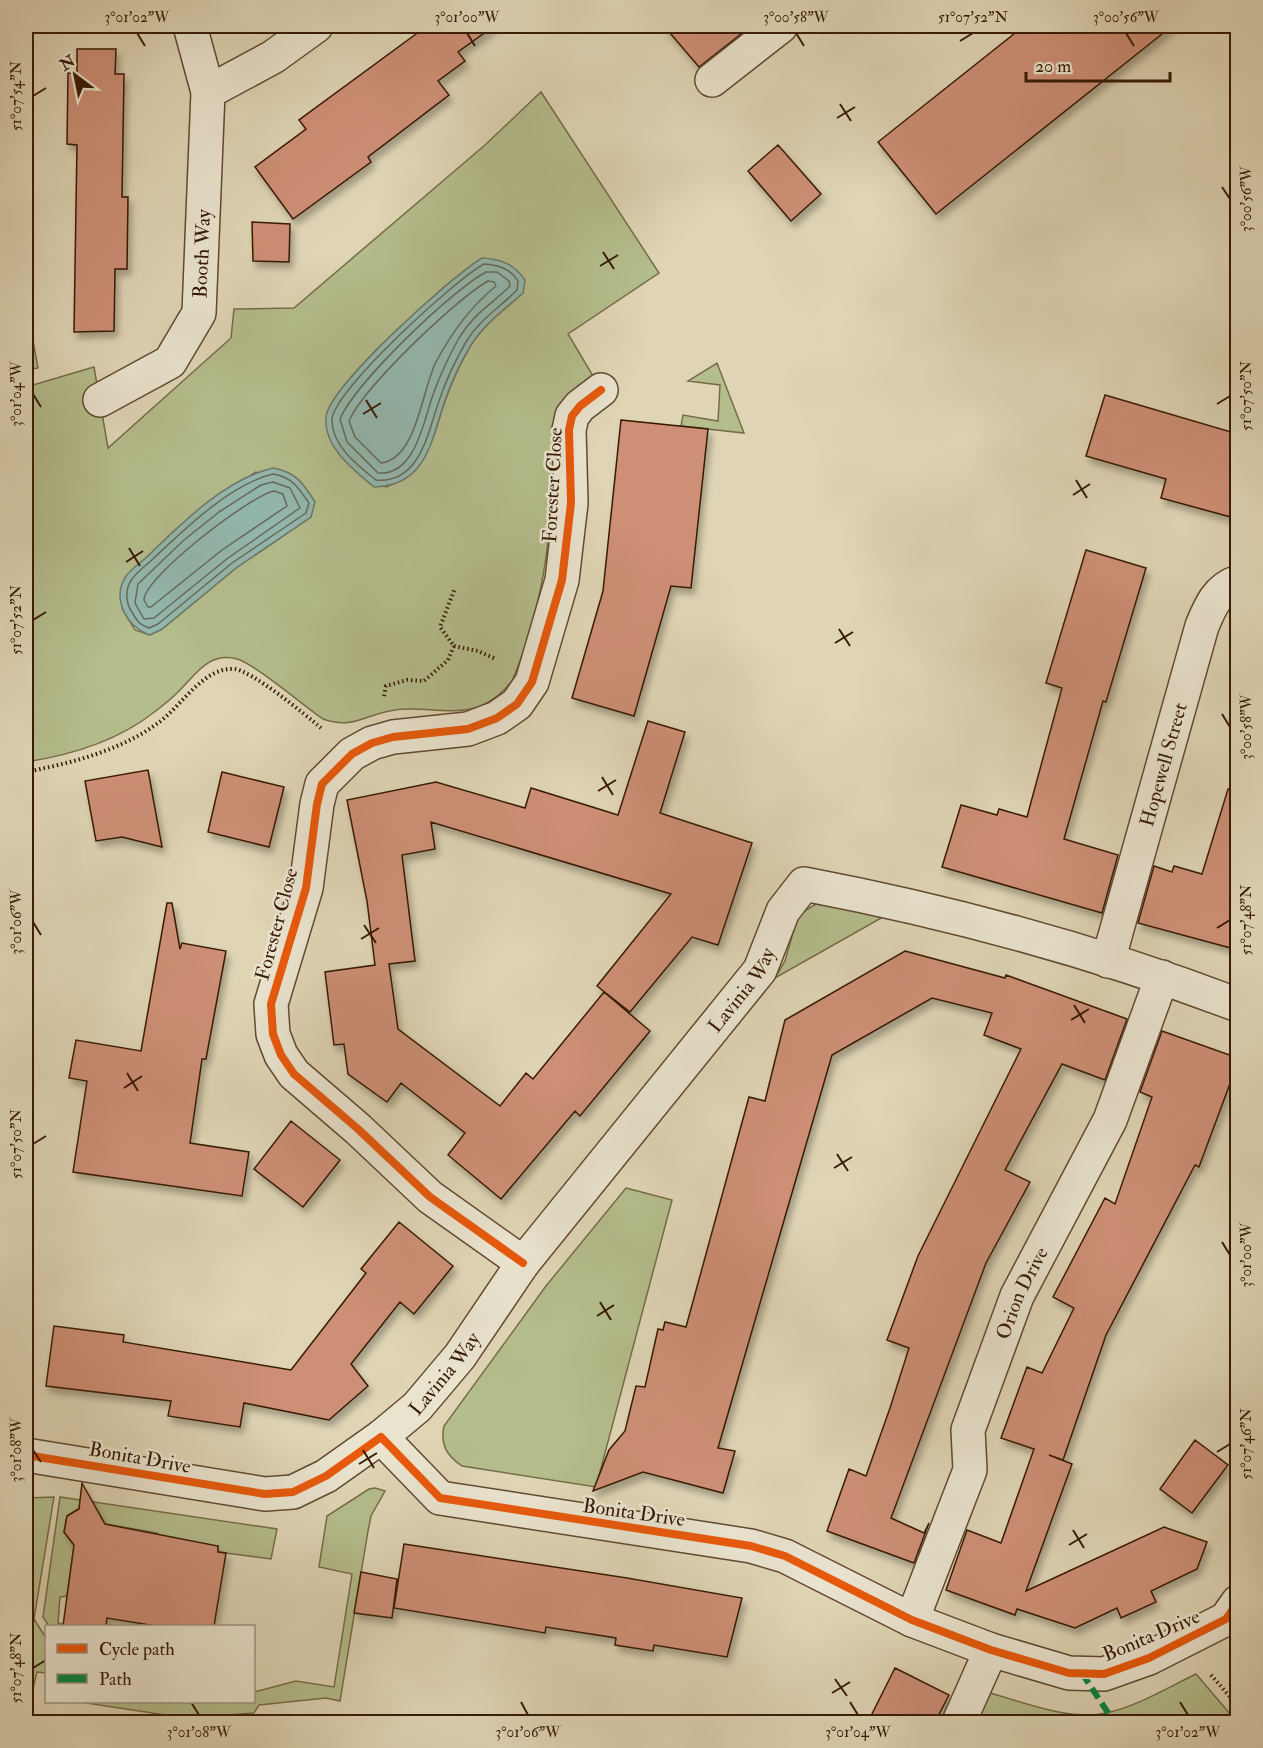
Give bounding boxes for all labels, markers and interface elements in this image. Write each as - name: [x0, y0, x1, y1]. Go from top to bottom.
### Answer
- text: 3°01'02"W: [105, 8, 170, 27]
- text: 3°01'00"W: [434, 8, 500, 27]
- text: 3°00'58"W: [763, 8, 830, 27]
- text: 51°07'52"N: [938, 8, 1008, 27]
- text: 3°00'56"W: [1093, 8, 1160, 27]
- north arrow: [45, 45, 105, 105]
- scale bar: [1026, 45, 1170, 83]
- text: N: [55, 50, 80, 76]
- text: 20 m: [1035, 55, 1071, 78]
- text: 51°07'54"N: [7, 60, 26, 131]
- text: 3°00'56"W: [1237, 165, 1256, 232]
- street label: Booth Way: [188, 207, 216, 299]
- text: 3°01'04"W: [7, 361, 26, 427]
- text: 51°07'50"N: [1237, 361, 1256, 431]
- street label: Forester Close: [537, 427, 568, 543]
- text: 51°07'52"N: [7, 585, 26, 655]
- text: 3°00'58"W: [1237, 693, 1256, 760]
- street label: Hopewell Street: [1134, 699, 1193, 829]
- street label: Forester Close: [249, 865, 303, 983]
- text: 51°07'48"N: [1237, 884, 1256, 955]
- text: 3°01'06"W: [7, 889, 26, 954]
- street label: Lavinia Way: [702, 943, 781, 1038]
- text: 51°07'50"N: [7, 1109, 26, 1179]
- text: 3°01'00"W: [1237, 1222, 1256, 1288]
- street label: Orion Drive: [990, 1243, 1054, 1343]
- street label: Lavinia Way: [403, 1326, 486, 1421]
- text: 51°07'46"N: [1237, 1408, 1256, 1480]
- text: 3°01'08"W: [7, 1417, 26, 1482]
- street label: Bonita Drive: [87, 1436, 193, 1479]
- street label: Bonita Drive: [581, 1493, 687, 1532]
- street label: Bonita Drive: [1099, 1604, 1203, 1667]
- legend: [45, 1625, 255, 1703]
- text: 51°07'48"N: [7, 1632, 26, 1703]
- text: Cycle path: [99, 1638, 175, 1661]
- text: Path: [99, 1668, 132, 1691]
- text: 3°01'08"W: [167, 1723, 232, 1742]
- text: 3°01'06"W: [496, 1723, 561, 1742]
- text: 3°01'04"W: [825, 1723, 891, 1742]
- text: 3°01'02"W: [1156, 1723, 1221, 1742]

